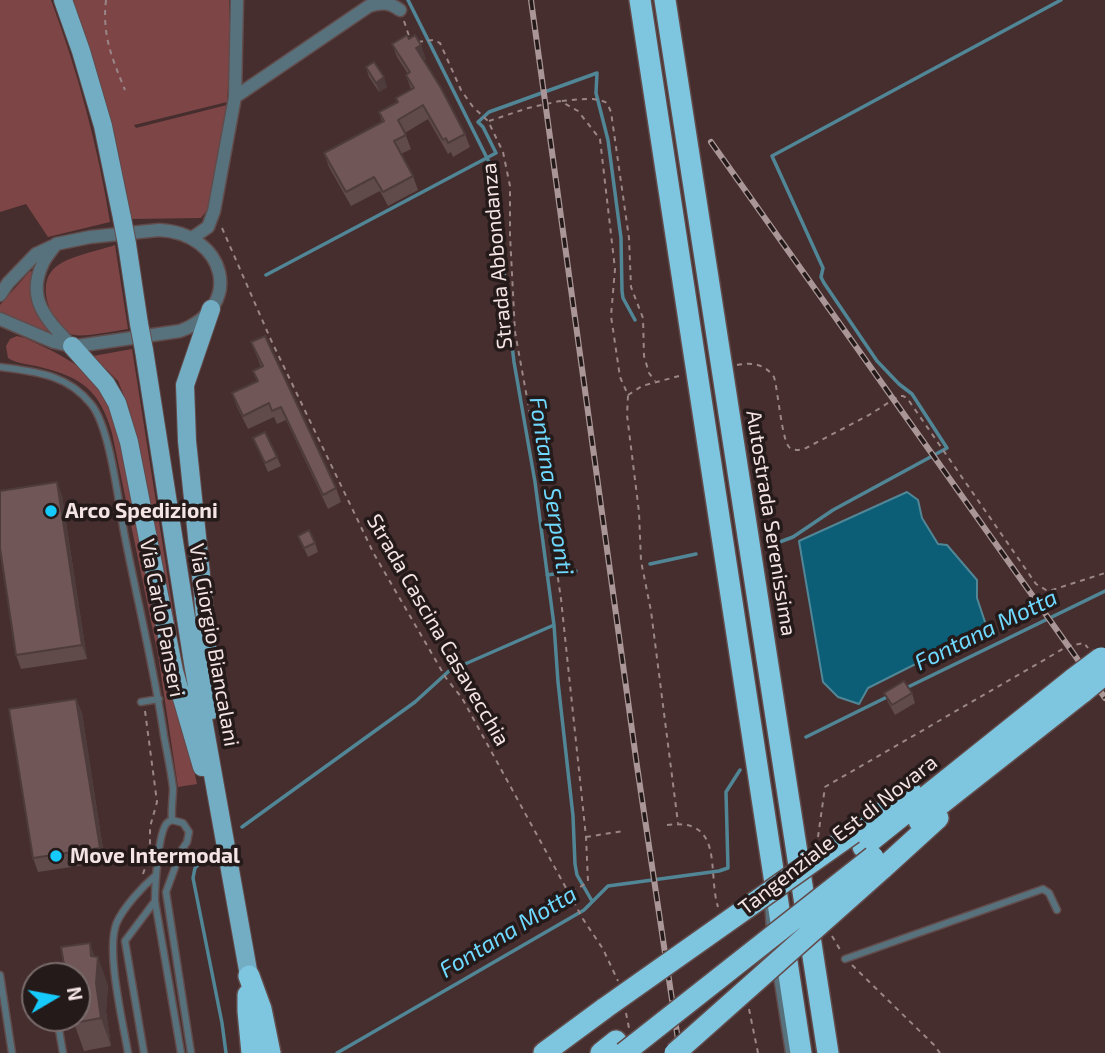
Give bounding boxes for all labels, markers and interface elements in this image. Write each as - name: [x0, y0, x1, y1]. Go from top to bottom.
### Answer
- street label: Strada Abbondanza: [476, 162, 518, 350]
- water label: Fontana Serponti: [523, 395, 579, 577]
- street label: Autostrada Serenissima: [741, 408, 801, 638]
- place label: Arco Spedizioni: [65, 498, 218, 524]
- marker: Arco Spedizioni: [43, 503, 59, 519]
- street label: Strada Cascina Casavecchia: [361, 510, 515, 750]
- street label: Via Carlo Panseri: [134, 537, 190, 699]
- street label: Via Giorgio Biancalani: [184, 542, 244, 748]
- water label: Fontana Motta: [910, 584, 1062, 676]
- street label: Tangenziale Est di Novara: [734, 750, 942, 920]
- place label: Move Intermodal: [70, 843, 240, 869]
- marker: Move Intermodal: [48, 848, 64, 864]
- water label: Fontana Motta: [434, 880, 582, 984]
- north arrow: [21, 962, 91, 1032]
- text: N: [63, 985, 88, 1002]

